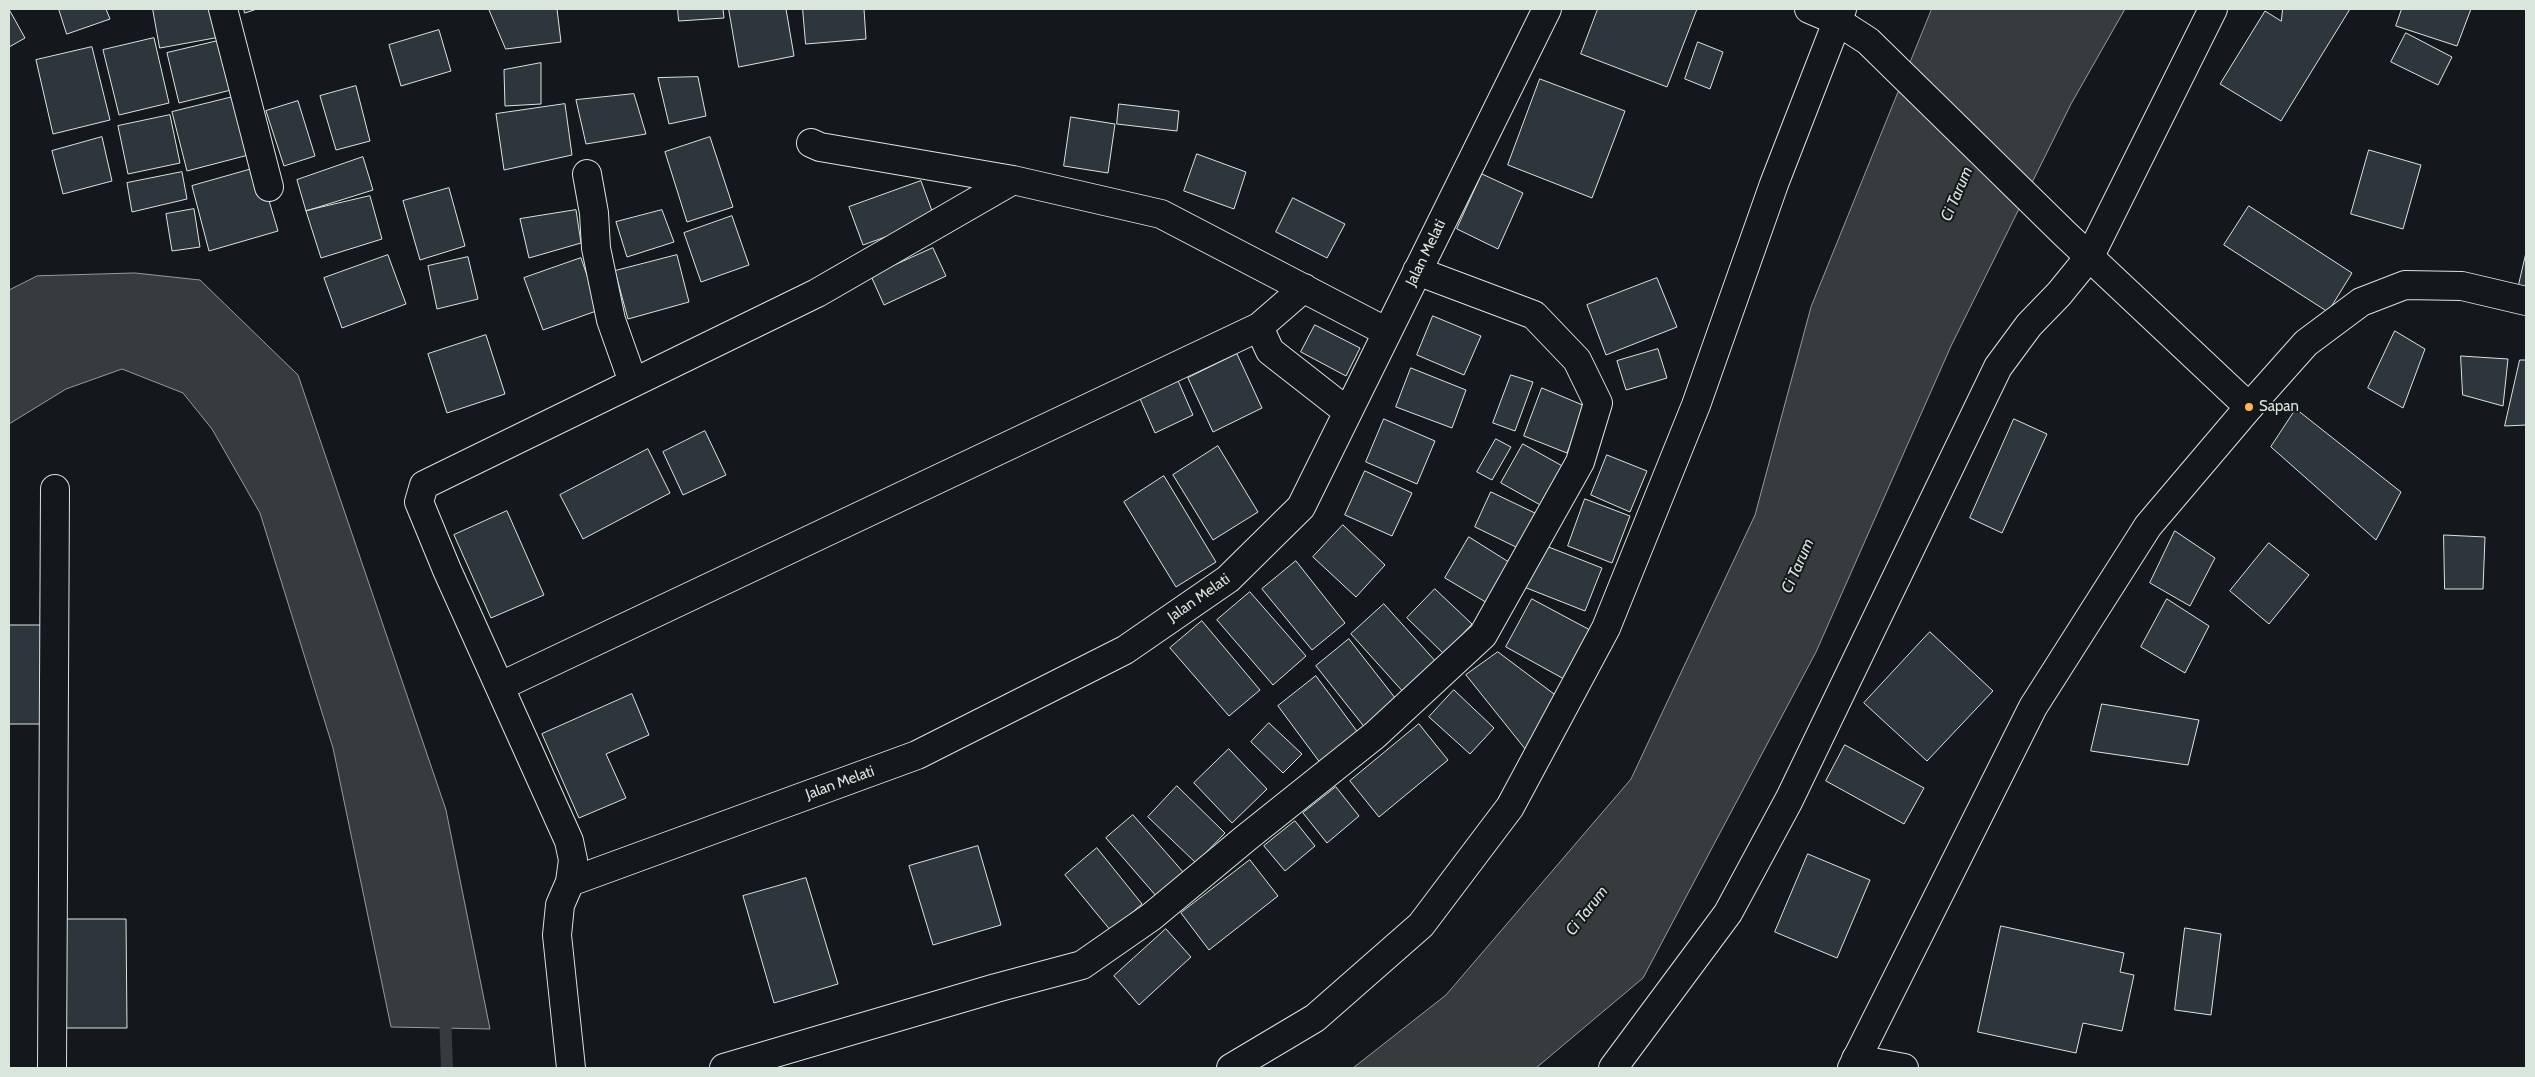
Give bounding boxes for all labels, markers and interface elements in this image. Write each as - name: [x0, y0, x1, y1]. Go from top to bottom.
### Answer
- water label: Ci Tarum: [1937, 164, 1977, 224]
- street label: Jalan Melati: [1402, 217, 1450, 289]
- place label: Sapan: [2259, 398, 2299, 416]
- marker: Sapan: [2243, 401, 2255, 413]
- water label: Ci Tarum: [1778, 536, 1818, 596]
- street label: Jalan Melati: [1164, 570, 1234, 626]
- street label: Jalan Melati: [803, 762, 877, 804]
- water label: Ci Tarum: [1562, 882, 1612, 940]

